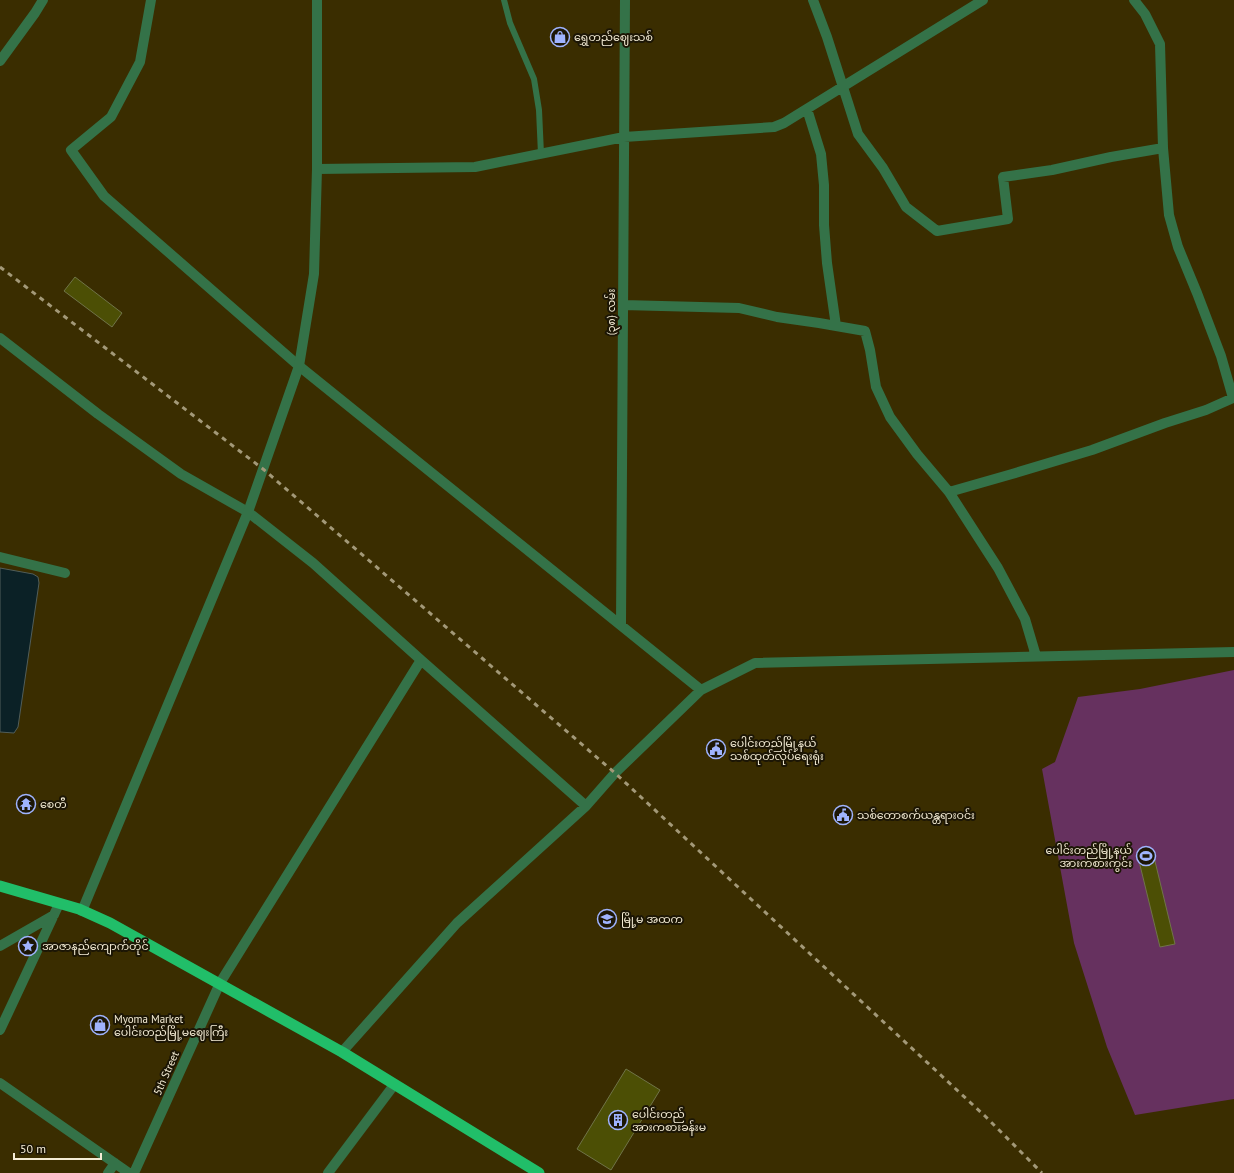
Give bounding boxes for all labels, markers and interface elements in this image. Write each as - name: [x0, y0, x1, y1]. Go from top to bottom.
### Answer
- shop icon: ရွှေတည်ဈေးသစ်: [549, 26, 571, 48]
- place label: ရွှေတည်ဈေးသစ်: [574, 30, 653, 46]
- street label: (၃၈) လမ်း: [604, 288, 620, 335]
- place label: ပေါင်းတည်မြို့နယ် သစ်ထုတ်လုပ်ရေးရုံး: [730, 736, 824, 765]
- public building icon: ပေါင်းတည်မြို့နယ် သစ်ထုတ်လုပ်ရေးရုံး: [705, 738, 727, 760]
- temple icon: စေတီ: [15, 793, 37, 815]
- place label: စေတီ: [40, 797, 67, 811]
- public building icon: သစ်တောစက်ယန္တရားဝင်း: [832, 804, 854, 826]
- place label: သစ်တောစက်ယန္တရားဝင်း: [857, 808, 975, 824]
- place label: ‌ပေါင်းတည်မြို့နယ် အားကစားကွင်း: [1046, 843, 1132, 872]
- sports icon: ‌ပေါင်းတည်မြို့နယ် အားကစားကွင်း: [1135, 845, 1157, 867]
- school or university icon: မြို့မ အထက: [596, 908, 618, 930]
- place label: မြို့မ အထက: [621, 912, 683, 928]
- place icon: အာဇာနည်ကျောက်တိုင်: [17, 935, 39, 957]
- place label: အာဇာနည်ကျောက်တိုင်: [42, 939, 149, 955]
- place label: Myoma Market ပေါင်းတည်မြို့မဈေးကြီး: [114, 1012, 228, 1041]
- shop icon: Myoma Market ပေါင်းတည်မြို့မဈေးကြီး: [89, 1014, 111, 1036]
- street label: 5th Street: [150, 1049, 182, 1097]
- place label: ပေါင်းတည် အားကစားခန်းမ: [632, 1107, 706, 1136]
- building icon: ပေါင်းတည် အားကစားခန်းမ: [607, 1109, 629, 1131]
- scale bar: [14, 1135, 101, 1161]
- text: 50 m: [20, 1141, 46, 1156]

